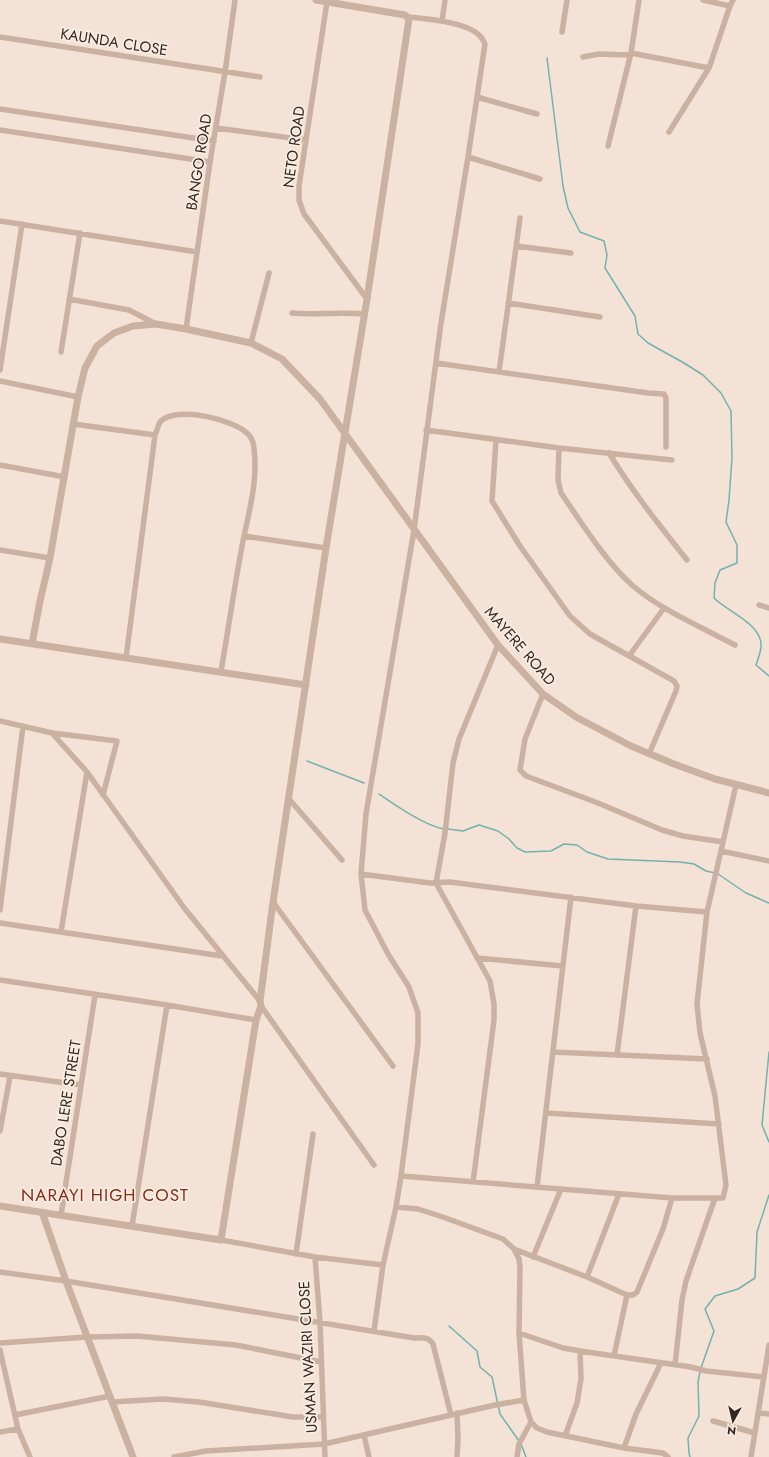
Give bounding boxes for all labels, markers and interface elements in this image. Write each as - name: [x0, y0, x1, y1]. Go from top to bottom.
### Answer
- street label: KAUNDA CLOSE: [59, 23, 169, 61]
- street label: NETO ROAD: [277, 105, 311, 189]
- street label: BANGO ROAD: [181, 112, 217, 212]
- street label: MAYERE ROAD: [479, 602, 561, 690]
- street label: DABO LERE STREET: [45, 1038, 87, 1168]
- district label: NARAYI HIGH COST: [21, 1183, 189, 1207]
- street label: USMAN WAZIRI CLOSE: [293, 1280, 323, 1434]
- north arrow: [713, 1401, 753, 1441]
- text: N: [726, 1422, 737, 1439]

